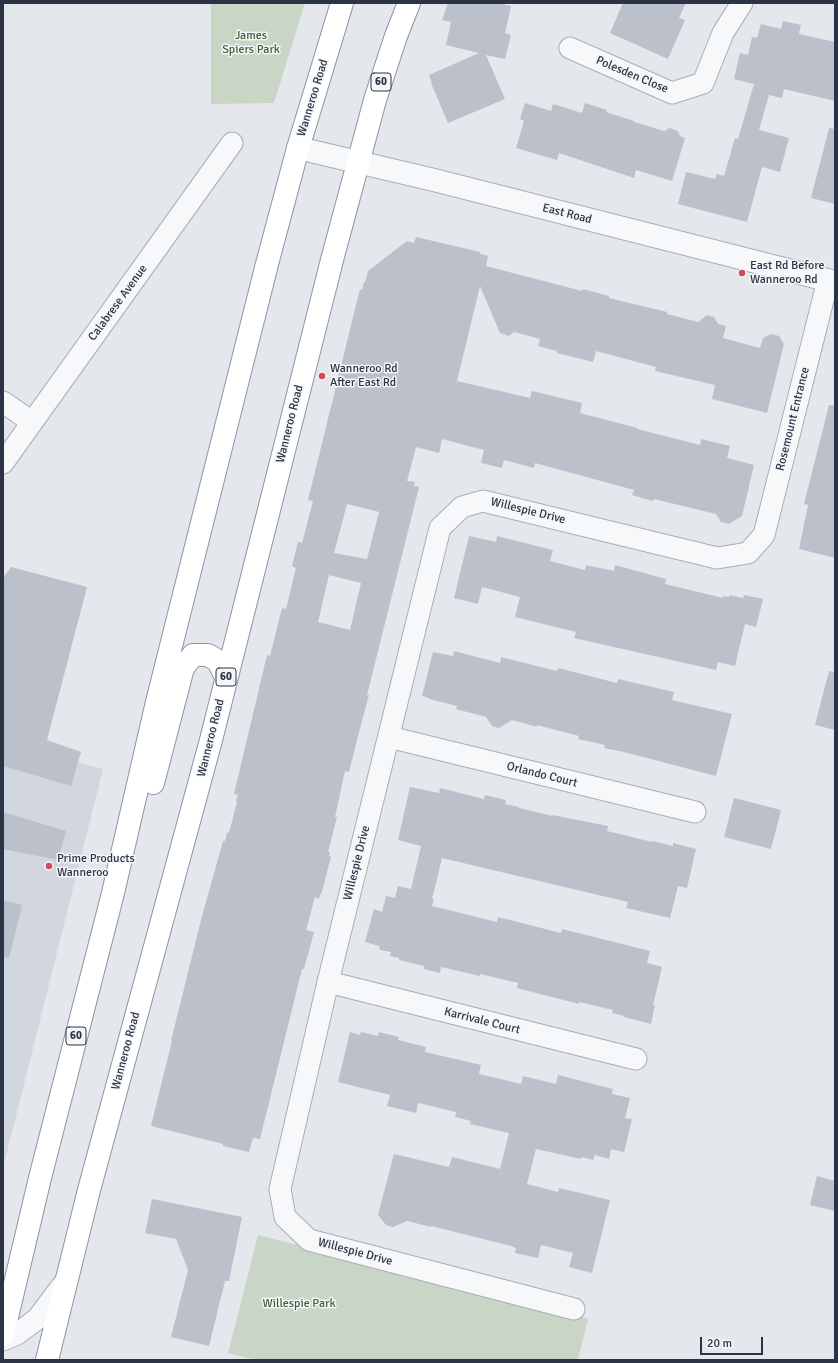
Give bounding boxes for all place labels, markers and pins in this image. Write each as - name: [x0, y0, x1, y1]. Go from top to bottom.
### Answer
- place label: East Rd Before Wanneroo Rd: [750, 259, 825, 287]
- marker: East Rd Before Wanneroo Rd: [737, 268, 747, 278]
- place label: Wanneroo Rd After East Rd: [330, 362, 398, 390]
- marker: Wanneroo Rd After East Rd: [317, 371, 327, 381]
- place label: Prime Products Wanneroo: [57, 852, 135, 880]
- marker: Prime Products Wanneroo: [44, 861, 54, 871]

